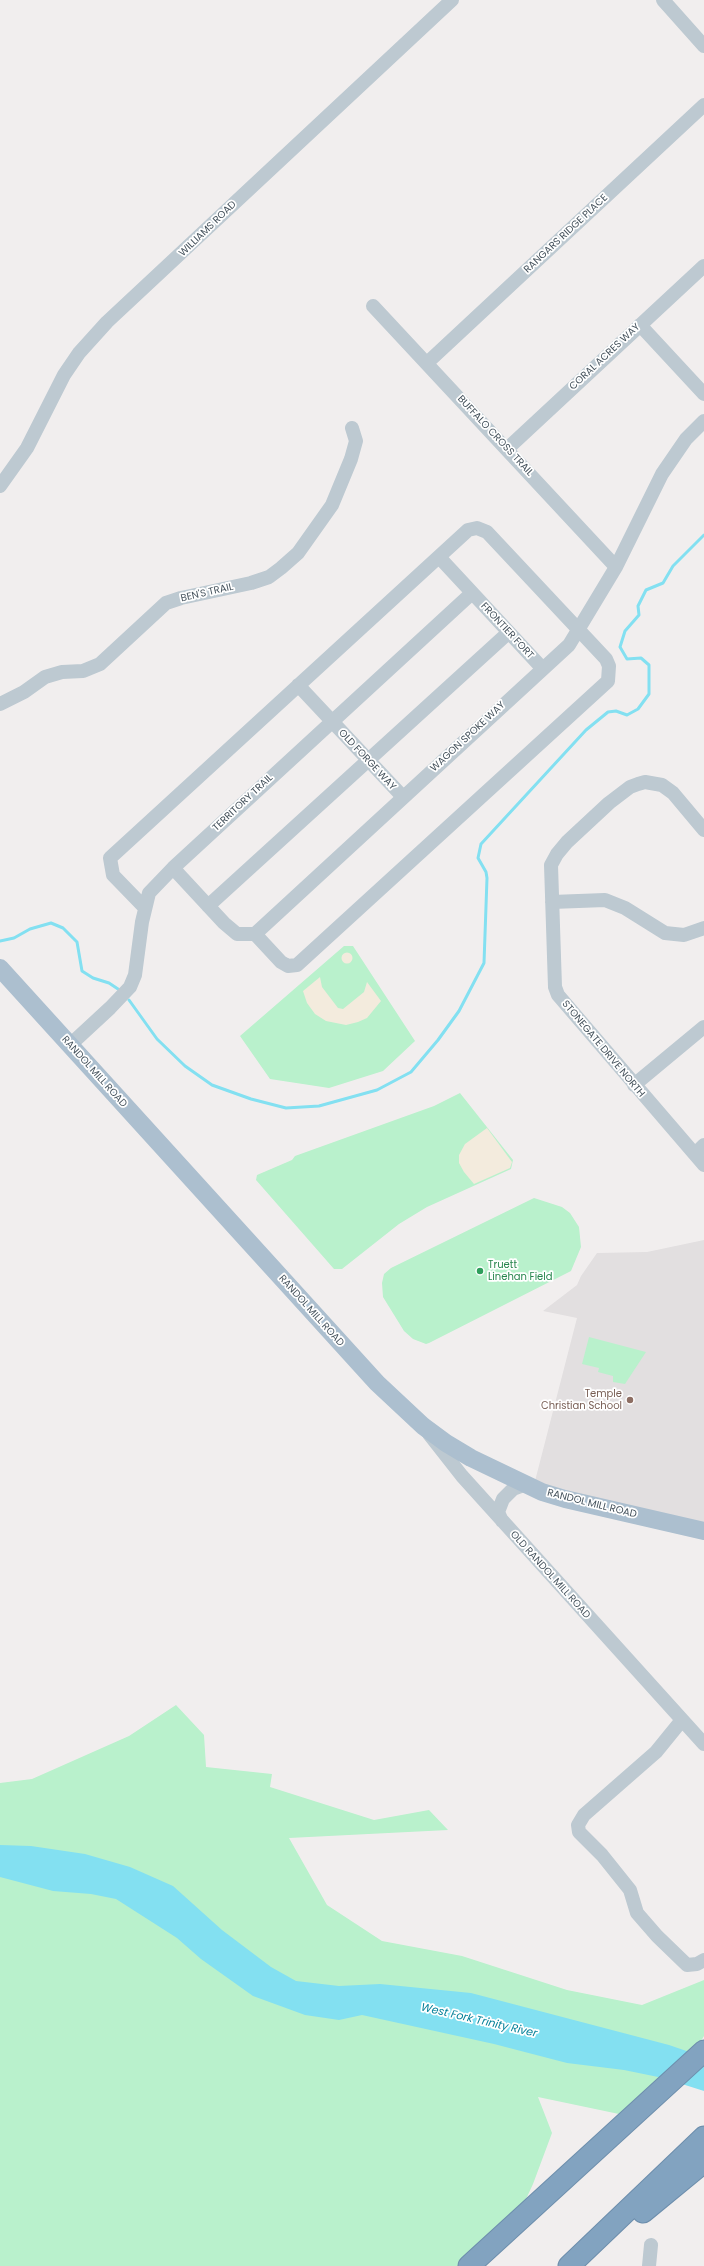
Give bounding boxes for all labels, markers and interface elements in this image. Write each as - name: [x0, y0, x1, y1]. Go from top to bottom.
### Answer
- street label: RANGARS RIDGE PLACE: [522, 192, 610, 276]
- street label: WILLIAMS ROAD: [177, 199, 239, 259]
- street label: CORAL ACRES WAY: [567, 321, 643, 393]
- street label: BUFFALO CROSS TRAIL: [455, 393, 535, 479]
- street label: BEN'S TRAIL: [180, 581, 234, 605]
- street label: FRONTIER FORT: [478, 601, 536, 661]
- street label: WAGON SPOKE WAY: [428, 699, 508, 775]
- street label: OLD FORGE WAY: [336, 727, 398, 793]
- street label: TERRITORY TRAIL: [210, 772, 276, 834]
- street label: STONEGATE DRIVE NORTH: [559, 998, 647, 1100]
- street label: RANDOL MILL ROAD: [59, 1034, 129, 1110]
- place label: Truett Linehan Field: [488, 1259, 553, 1282]
- marker: Truett Linehan Field: [475, 1266, 485, 1276]
- street label: RANDOL MILL ROAD: [276, 1273, 346, 1349]
- place label: Temple Christian School: [541, 1388, 622, 1412]
- marker: Temple Christian School: [625, 1395, 635, 1405]
- street label: RANDOL MILL ROAD: [546, 1487, 638, 1521]
- street label: OLD RANDOL MILL ROAD: [507, 1529, 593, 1621]
- water label: West Fork Trinity River: [420, 2001, 538, 2041]

